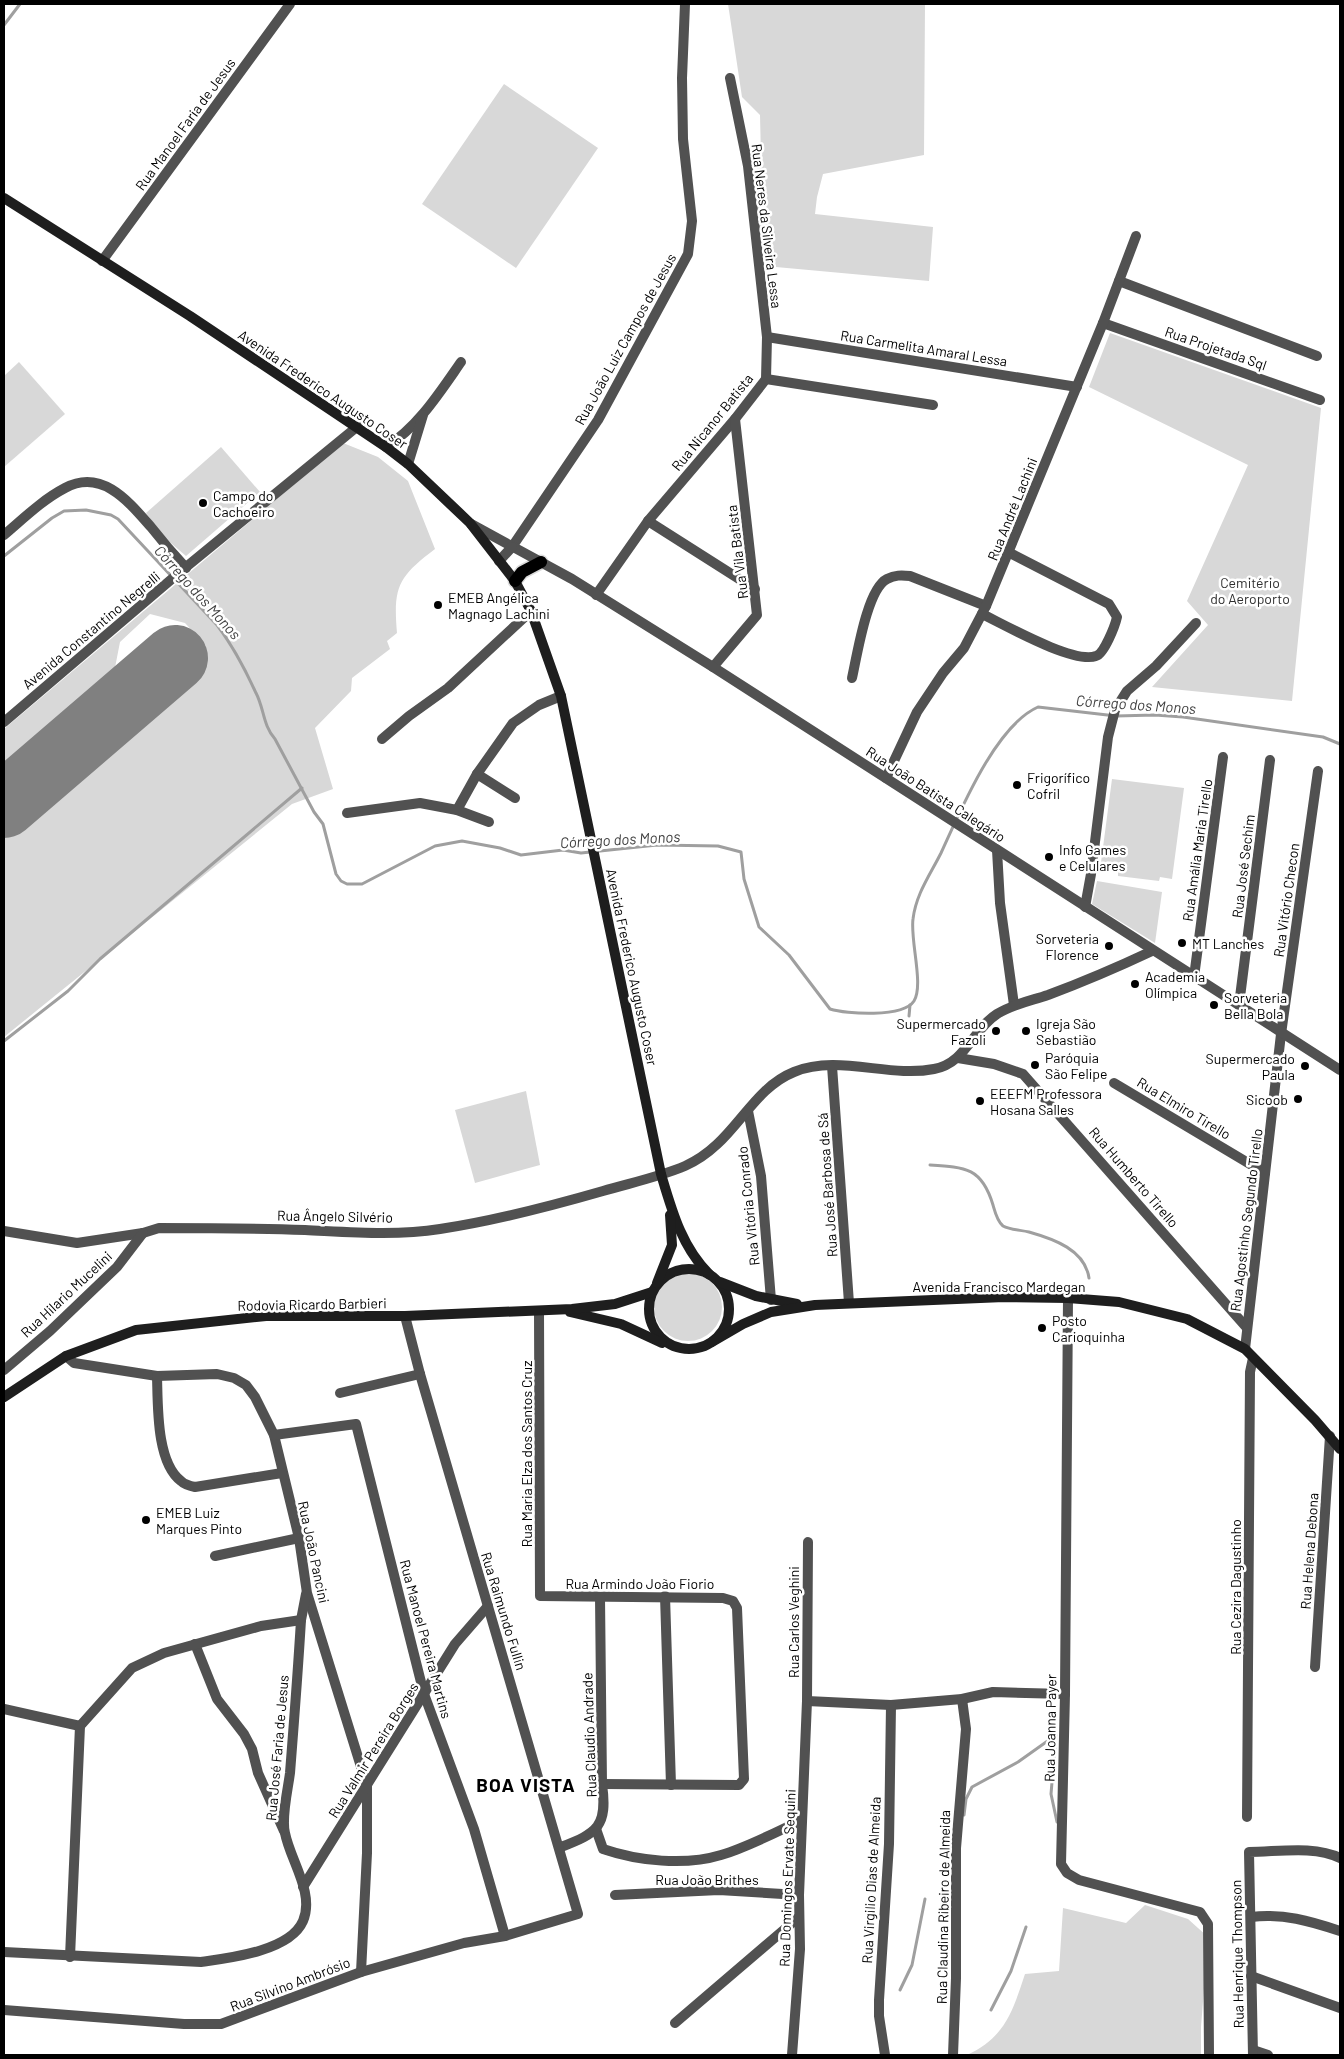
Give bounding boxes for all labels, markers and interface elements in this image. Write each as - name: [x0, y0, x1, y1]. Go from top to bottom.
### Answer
- street label: Rua Manoel Faria de Jesus: [131, 54, 239, 193]
- street label: Rua Neres da Silveira Lessa: [748, 143, 786, 309]
- street label: Rua João Luiz Campos de Jesus: [571, 250, 679, 428]
- street label: Rua Projetada Sql: [1163, 323, 1269, 373]
- street label: Avenida Frederico Augusto Coser: [235, 326, 411, 452]
- street label: Rua Carmelita Amaral Lessa: [839, 326, 1009, 370]
- street label: Rua Nicanor Batista: [668, 370, 756, 474]
- street label: Rua André Lachini: [984, 455, 1040, 563]
- place label: Campo do Cachoeiro: [213, 487, 275, 520]
- marker: Campo do Cachoeiro: [197, 497, 209, 509]
- street label: Rua Vila Batista: [723, 504, 751, 600]
- water label: Córrego dos Monos: [151, 541, 245, 643]
- street label: Avenida Constantino Negrelli: [19, 567, 163, 693]
- park label: Cemitério do Aeroporto: [1210, 574, 1290, 607]
- place label: EMEB Angélica Magnago Lachini: [448, 589, 550, 622]
- marker: EMEB Angélica Magnago Lachini: [432, 599, 444, 611]
- water label: Córrego dos Monos: [1075, 691, 1197, 717]
- street label: Rua João Batista Calegário: [863, 743, 1009, 845]
- place label: Frigorífico Cofril: [1027, 769, 1090, 802]
- street label: Rua Amália Maria Tirello: [1179, 778, 1215, 922]
- marker: Frigorífico Cofril: [1011, 779, 1023, 791]
- street label: Rua José Sechim: [1228, 813, 1258, 919]
- water label: Córrego dos Monos: [559, 827, 681, 851]
- place label: Info Games e Celulares: [1059, 841, 1126, 874]
- street label: Rua Vitório Checon: [1270, 842, 1302, 958]
- marker: Info Games e Celulares: [1043, 851, 1055, 863]
- street label: Avenida Frederico Augusto Coser: [603, 867, 661, 1067]
- place label: Sorveteria Florence: [1036, 930, 1099, 963]
- place label: MT Lanches: [1192, 935, 1264, 952]
- marker: MT Lanches: [1176, 937, 1188, 949]
- marker: Sorveteria Florence: [1103, 940, 1115, 952]
- place label: Academia Olímpica: [1145, 968, 1205, 1001]
- marker: Academia Olímpica: [1129, 978, 1141, 990]
- place label: Sorveteria Bella Bola: [1224, 989, 1287, 1022]
- marker: Sorveteria Bella Bola: [1208, 999, 1220, 1011]
- place label: Supermercado Fazoli: [896, 1015, 986, 1048]
- place label: Igreja São Sebastião: [1036, 1015, 1097, 1048]
- marker: Supermercado Fazoli: [990, 1025, 1002, 1037]
- marker: Igreja São Sebastião: [1020, 1025, 1032, 1037]
- place label: Paróquia São Felipe: [1045, 1049, 1107, 1082]
- place label: Supermercado Paula: [1205, 1050, 1295, 1083]
- marker: Paróquia São Felipe: [1029, 1059, 1041, 1071]
- marker: Supermercado Paula: [1299, 1060, 1311, 1072]
- street label: Rua Elmiro Tirello: [1134, 1073, 1234, 1143]
- place label: EEEFM Professora Hosana Salles: [990, 1085, 1102, 1118]
- place label: Sicoob: [1246, 1091, 1288, 1108]
- marker: Sicoob: [1292, 1093, 1304, 1105]
- marker: EEEFM Professora Hosana Salles: [974, 1095, 986, 1107]
- street label: Rua José Barbosa de Sá: [813, 1112, 841, 1258]
- street label: Rua Humberto Tirello: [1086, 1123, 1182, 1231]
- street label: Rua Agostinho Segundo Tirello: [1226, 1128, 1266, 1312]
- street label: Rua Vitória Conrado: [733, 1145, 763, 1267]
- street label: Rua Ângelo Silvério: [277, 1206, 393, 1226]
- street label: Rua Hilario Mucelini: [17, 1247, 115, 1341]
- street label: Avenida Francisco Mardegan: [913, 1278, 1085, 1295]
- street label: Rodovia Ricardo Barbieri: [237, 1294, 387, 1314]
- place label: Posto Carioquinha: [1052, 1312, 1125, 1345]
- marker: Posto Carioquinha: [1036, 1322, 1048, 1334]
- street label: Rua Maria Elza dos Santos Cruz: [518, 1361, 535, 1547]
- street label: Rua Helena Debona: [1296, 1492, 1322, 1610]
- street label: Rua João Pancini: [295, 1499, 333, 1605]
- place label: EMEB Luiz Marques Pinto: [156, 1504, 242, 1537]
- marker: EMEB Luiz Marques Pinto: [140, 1514, 152, 1526]
- street label: Rua Cezira Dagustinho: [1227, 1519, 1244, 1655]
- street label: Rua Raimundo Fullin: [478, 1550, 530, 1672]
- street label: Rua Manoel Pereira Martins: [397, 1558, 455, 1721]
- street label: Rua Carlos Veghini: [785, 1566, 802, 1678]
- street label: Rua Armindo João Fiorio: [566, 1575, 714, 1592]
- street label: Rua Claudio Andrade: [578, 1672, 600, 1798]
- street label: Rua José Faria de Jesus: [262, 1674, 292, 1822]
- street label: Rua Joanna Payer: [1041, 1674, 1059, 1782]
- street label: Rua Valmir Pereira Borges: [324, 1679, 422, 1821]
- district label: BOA VISTA: [476, 1773, 576, 1796]
- street label: Rua Domingos Ervate Sequini: [775, 1789, 799, 1967]
- street label: Rua Virgilio Dias de Almeida: [858, 1796, 884, 1964]
- street label: Rua Claudina Ribeiro de Almeida: [933, 1810, 953, 2004]
- street label: Rua João Brithes: [655, 1871, 759, 1888]
- street label: Rua Henrique Thompson: [1227, 1880, 1247, 2028]
- street label: Rua Silvino Ambrósio: [228, 1953, 352, 2015]

